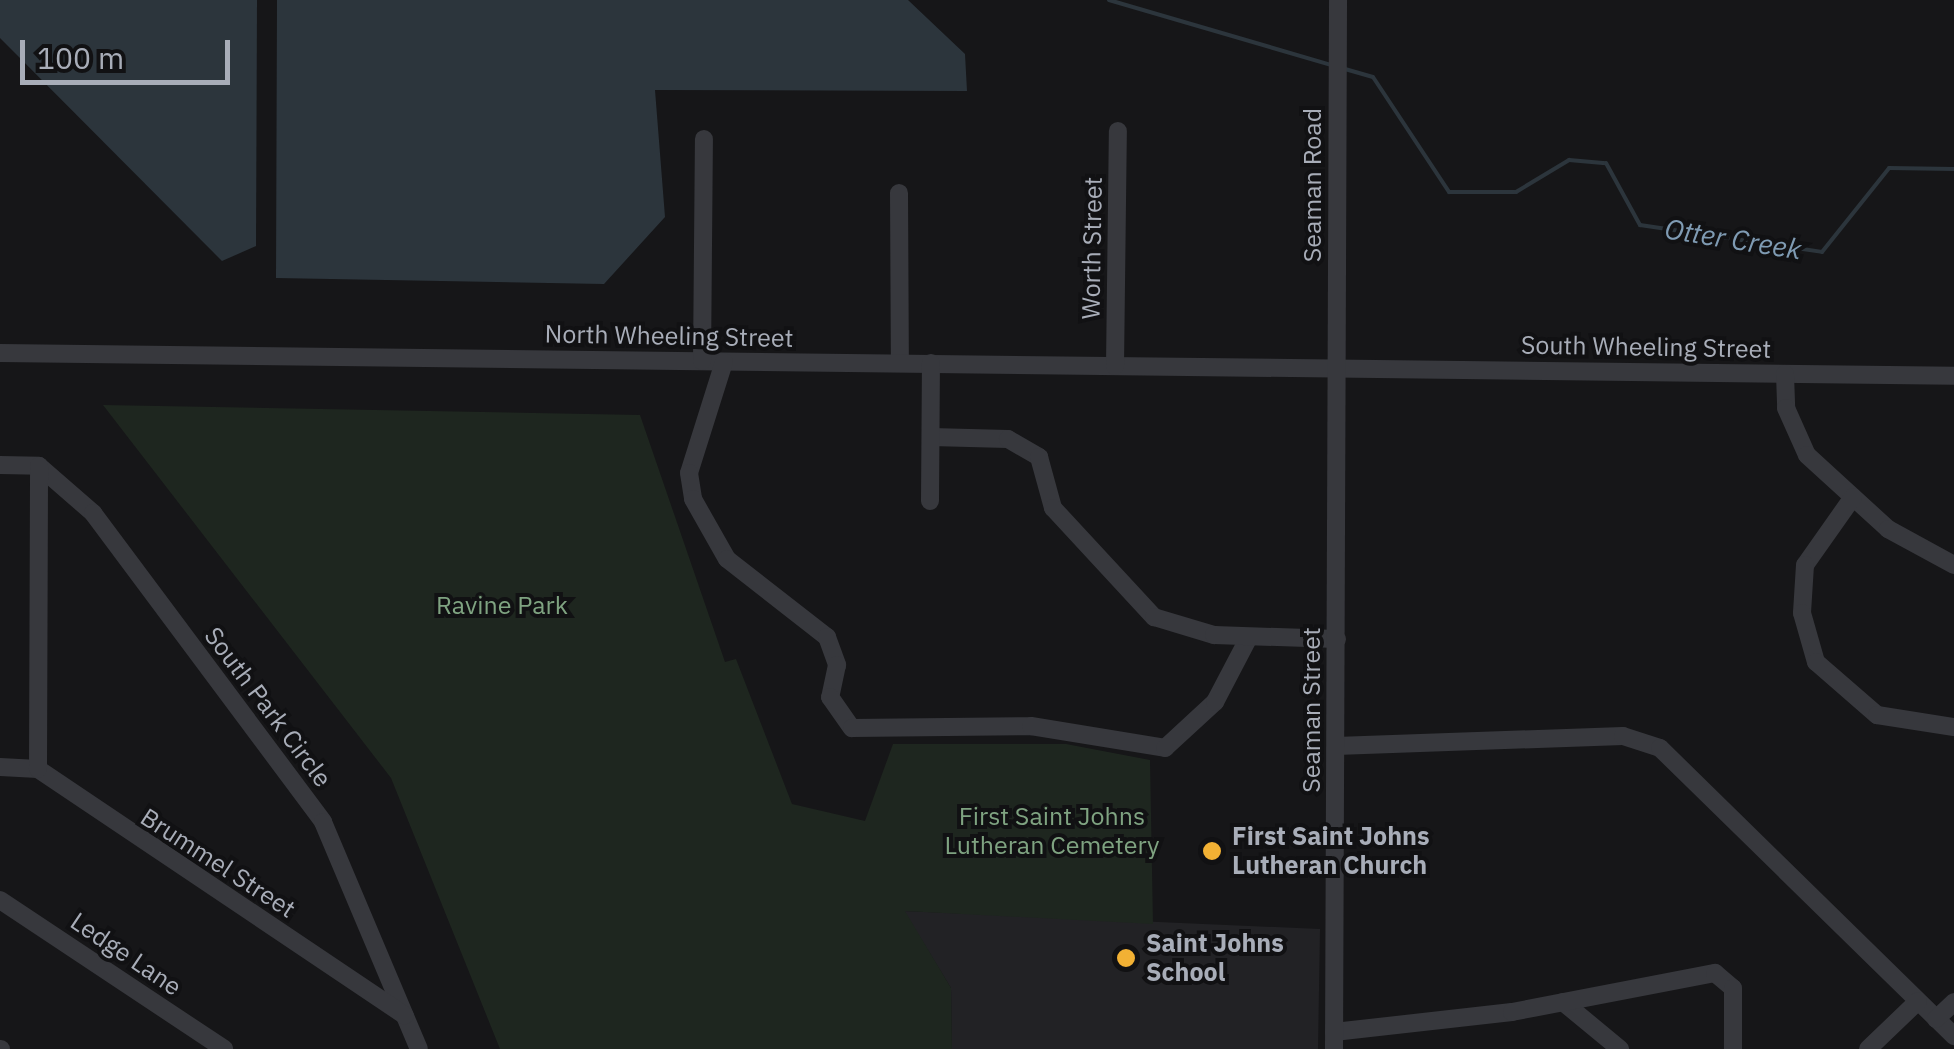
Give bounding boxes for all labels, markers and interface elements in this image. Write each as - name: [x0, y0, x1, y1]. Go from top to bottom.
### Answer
- scale bar: [25, 20, 235, 82]
- text: 100 m: [37, 38, 124, 77]
- street label: Seaman Road: [1297, 108, 1327, 262]
- street label: Worth Street: [1076, 176, 1108, 320]
- water label: Otter Creek: [1662, 212, 1804, 266]
- street label: North Wheeling Street: [544, 319, 794, 353]
- street label: South Wheeling Street: [1521, 330, 1771, 364]
- park label: Ravine Park: [436, 590, 568, 620]
- street label: South Park Circle: [198, 621, 338, 793]
- street label: Seaman Street: [1296, 627, 1326, 793]
- street label: Brummel Street: [135, 802, 301, 924]
- park label: First Saint Johns Lutheran Cemetery: [945, 802, 1159, 861]
- place label: First Saint Johns Lutheran Church: [1232, 822, 1430, 881]
- marker: First Saint Johns Lutheran Church: [1201, 840, 1223, 862]
- street label: Ledge Lane: [65, 906, 187, 1002]
- place label: Saint Johns School: [1146, 929, 1284, 988]
- marker: Saint Johns School: [1115, 947, 1137, 969]

